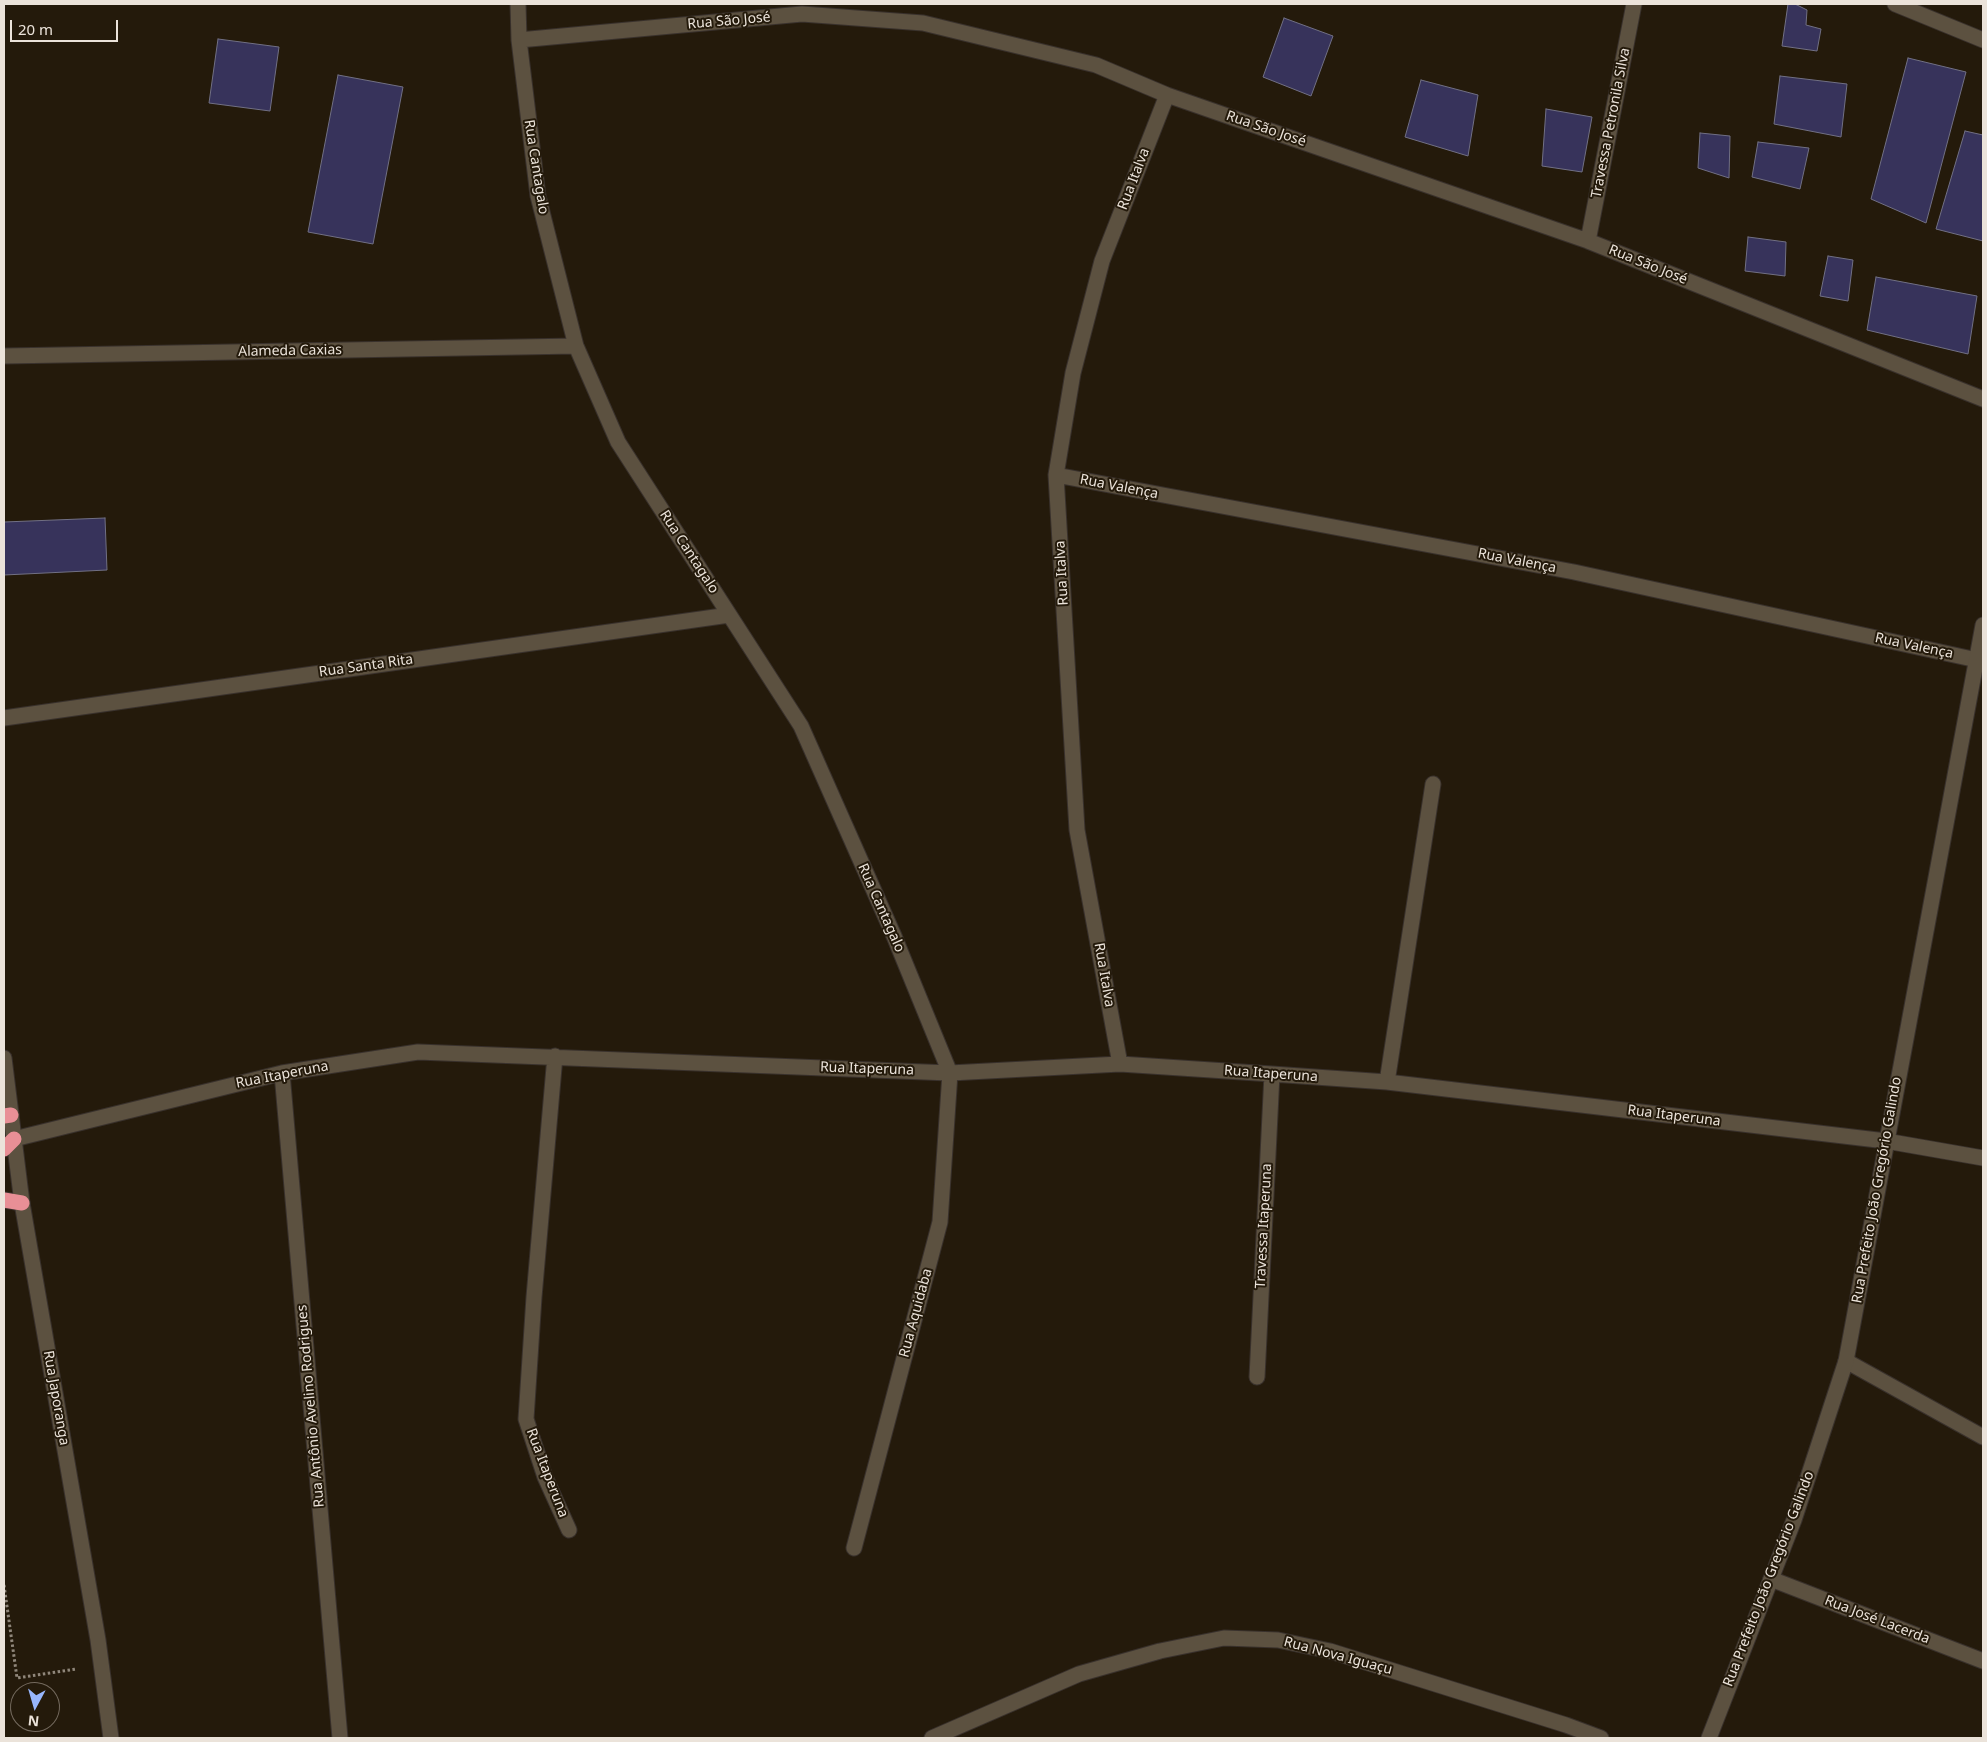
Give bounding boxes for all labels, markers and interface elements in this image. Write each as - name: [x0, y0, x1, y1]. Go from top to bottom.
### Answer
- street label: Rua São José: [687, 9, 771, 33]
- scale bar: [12, 10, 120, 42]
- text: 20 m: [18, 19, 53, 39]
- street label: Travessa Petronila Silva: [1588, 46, 1634, 200]
- street label: Rua São José: [1224, 107, 1308, 151]
- street label: Rua Cantagalo: [520, 118, 552, 216]
- street label: Rua Italva: [1114, 146, 1154, 212]
- street label: Rua São José: [1606, 242, 1690, 288]
- street label: Alameda Caxias: [238, 342, 342, 360]
- street label: Rua Valença: [1078, 471, 1160, 503]
- street label: Rua Cantagalo: [656, 507, 722, 597]
- street label: Rua Italva: [1052, 540, 1072, 606]
- street label: Rua Valença: [1476, 545, 1558, 577]
- street label: Rua Valença: [1873, 630, 1955, 662]
- street label: Rua Santa Rita: [318, 651, 414, 681]
- street label: Rua Cantagalo: [854, 861, 908, 955]
- street label: Rua Italva: [1090, 941, 1118, 1009]
- street label: Rua Itaperuna: [234, 1058, 330, 1092]
- street label: Rua Itaperuna: [820, 1059, 914, 1079]
- street label: Rua Itaperuna: [1224, 1062, 1318, 1086]
- street label: Rua Prefeito João Gregório Galindo: [1849, 1075, 1905, 1305]
- street label: Rua Itaperuna: [1626, 1102, 1722, 1130]
- street label: Travessa Itaperuna: [1252, 1163, 1276, 1289]
- street label: Rua Aquidaba: [896, 1267, 936, 1359]
- street label: Rua Antônio Avelino Rodrigues: [294, 1304, 328, 1508]
- street label: Rua Japoranga: [39, 1349, 73, 1447]
- street label: Rua Itaperuna: [522, 1426, 572, 1520]
- street label: Rua Prefeito João Gregório Galindo: [1720, 1469, 1818, 1689]
- street label: Rua José Lacerda: [1822, 1592, 1932, 1648]
- street label: Rua Nova Iguaçu: [1282, 1633, 1394, 1679]
- north arrow: [10, 1682, 60, 1732]
- text: N: [27, 1711, 40, 1731]

